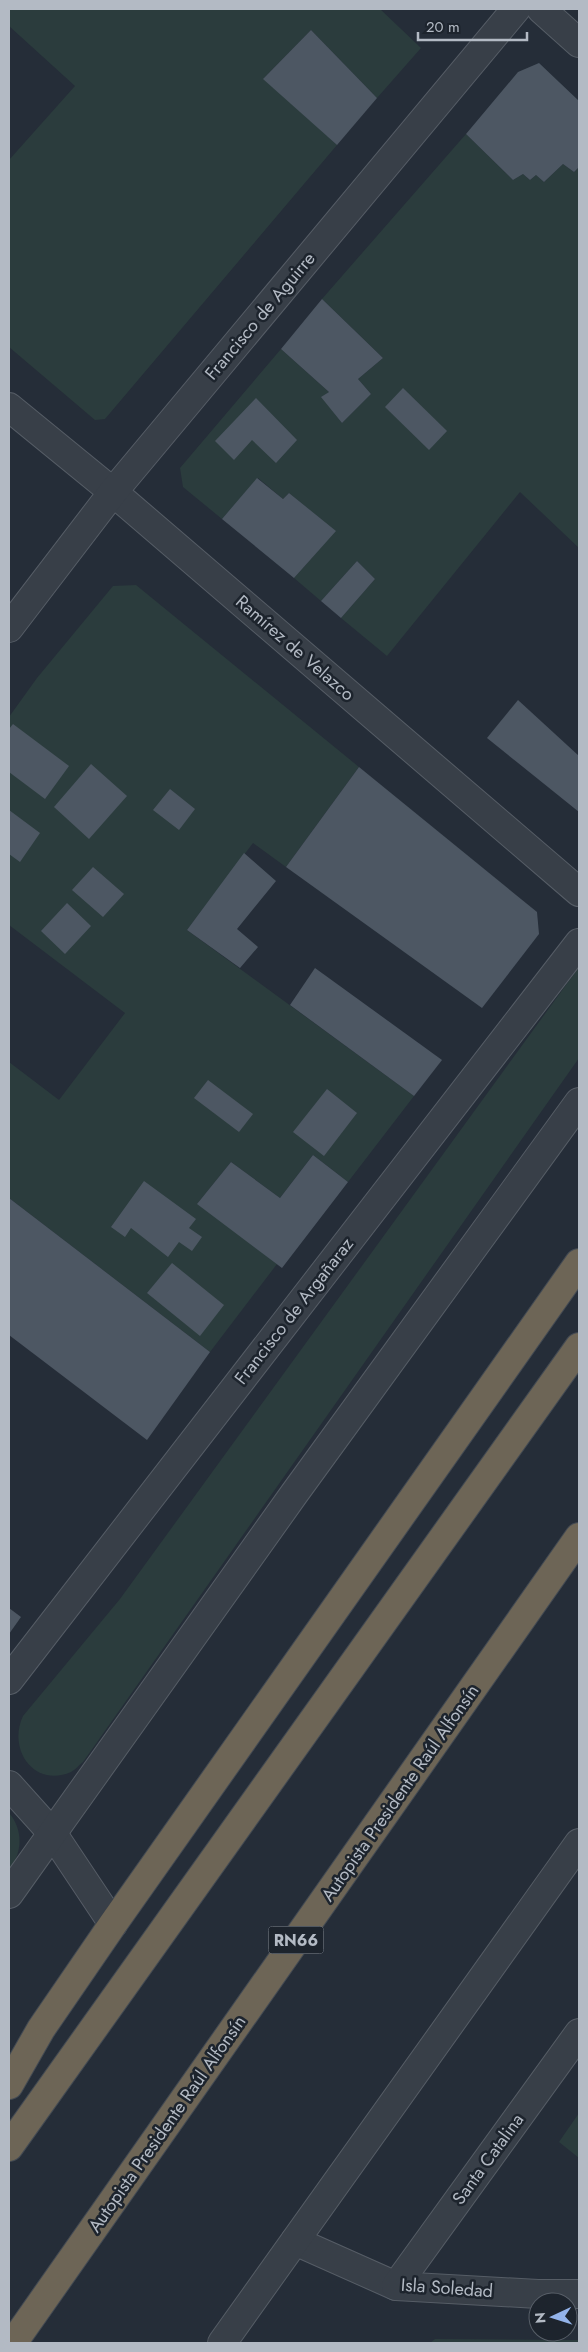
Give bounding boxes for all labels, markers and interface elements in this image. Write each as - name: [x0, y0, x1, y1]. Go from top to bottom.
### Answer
- scale bar: [418, 10, 527, 42]
- text: 20 m: [426, 16, 460, 38]
- street label: Francisco de Aguirre: [199, 246, 321, 386]
- street label: Ramírez de Velazco: [230, 589, 360, 707]
- street label: Francisco de Argañaraz: [228, 1231, 360, 1390]
- street label: Autopista Presidente Raúl Alfonsín: [315, 1679, 485, 1907]
- road number: RN66: [268, 1926, 324, 1954]
- street label: Autopista Presidente Raúl Alfonsín: [82, 2010, 252, 2238]
- street label: Santa Catalina: [446, 2108, 530, 2210]
- street label: Isla Soledad: [400, 2272, 494, 2304]
- north arrow: [528, 2292, 578, 2342]
- text: N: [530, 2312, 550, 2324]

